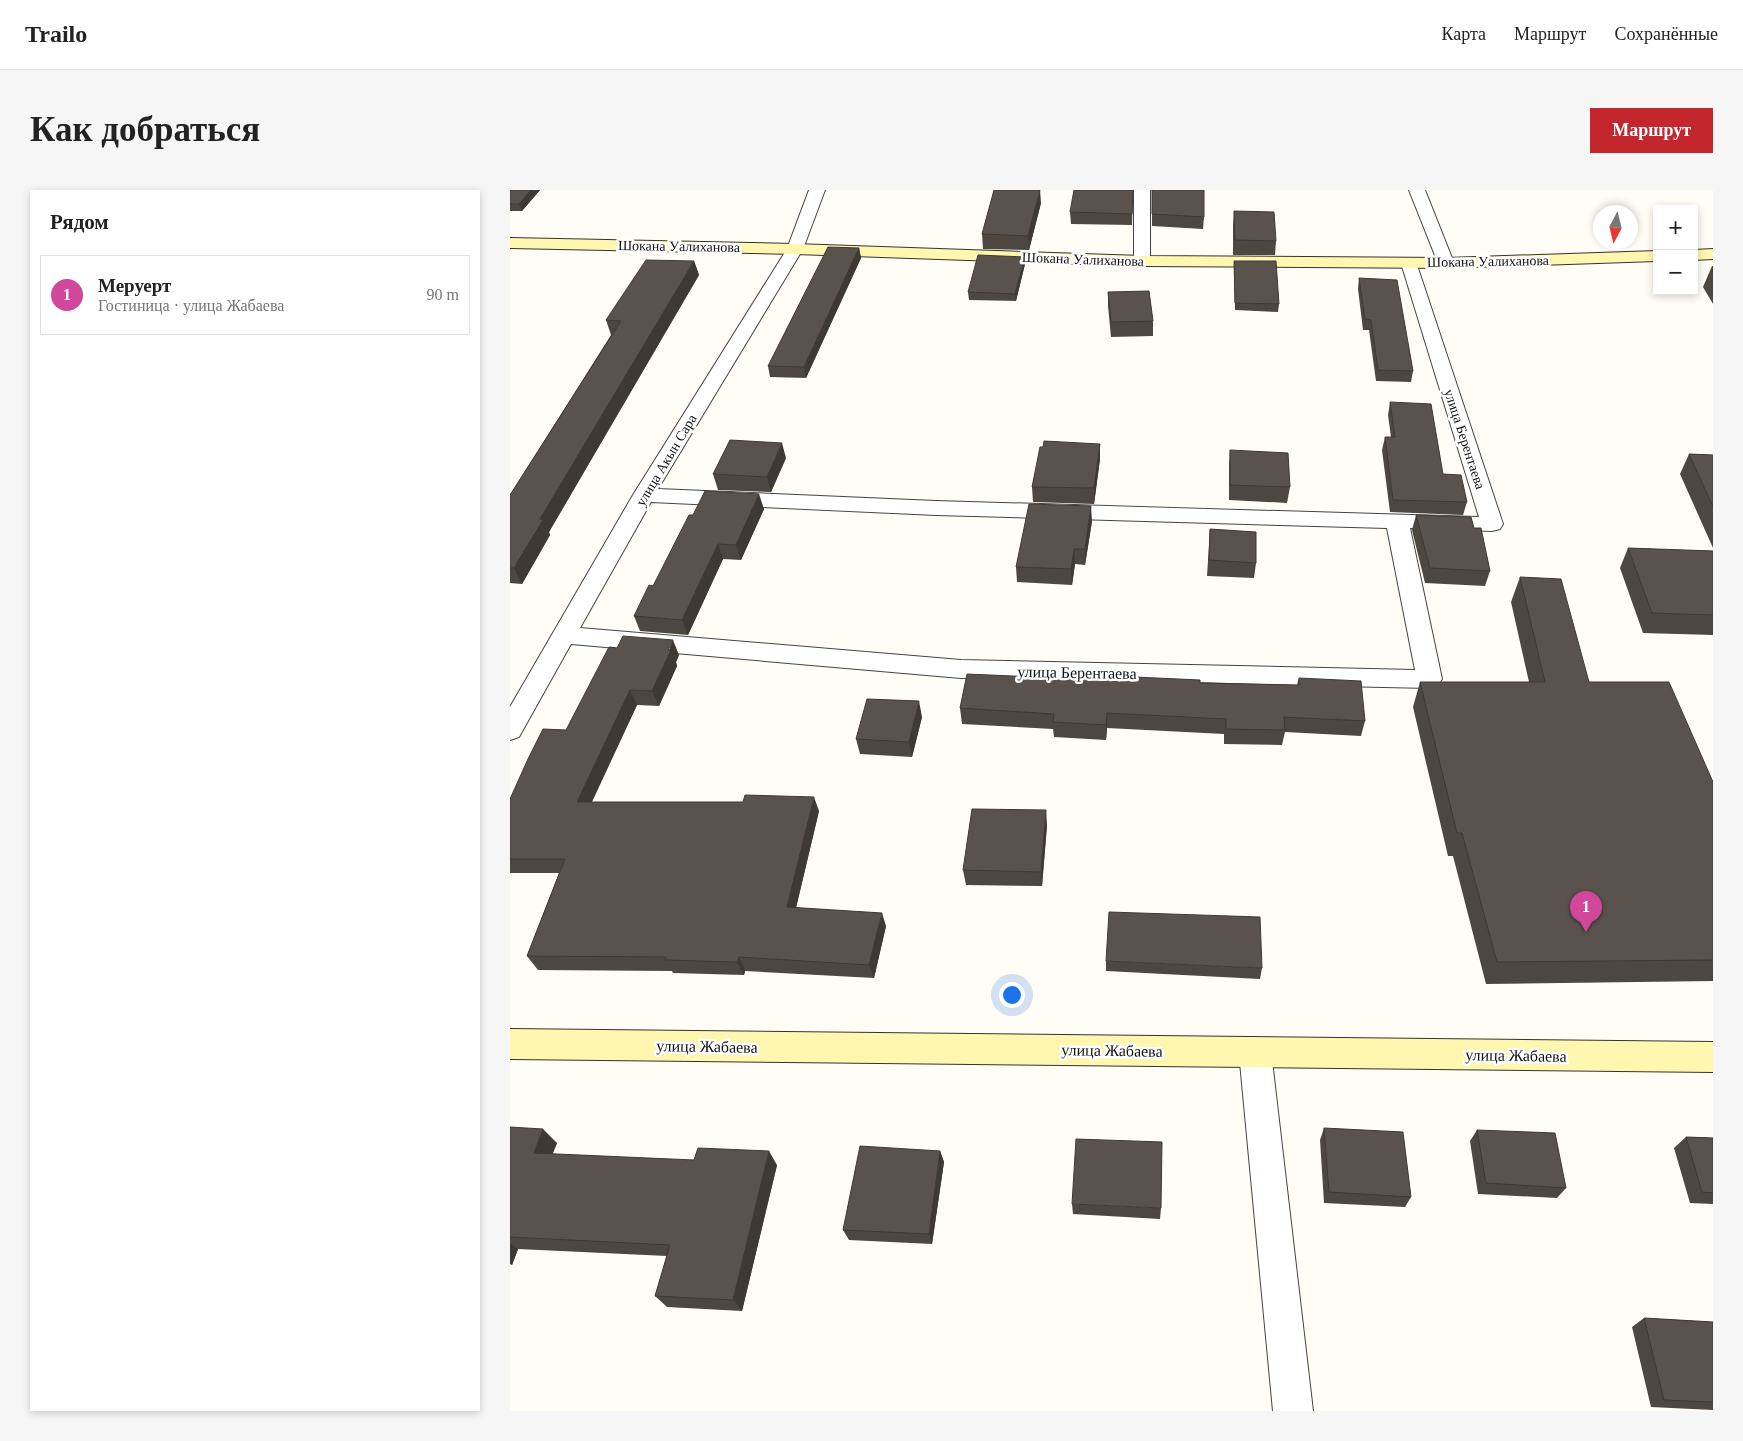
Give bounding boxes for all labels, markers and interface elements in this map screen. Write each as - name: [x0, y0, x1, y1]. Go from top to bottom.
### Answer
- text: Trailo: [25, 21, 87, 47]
- text: Карта: [1441, 24, 1486, 44]
- text: Маршрут: [1514, 24, 1586, 44]
- text: Сохранённые: [1614, 24, 1718, 44]
- button: Маршрут: [1590, 108, 1713, 153]
- text: Как добраться: [30, 110, 260, 149]
- north arrow: [1593, 205, 1638, 250]
- map controls: [1653, 205, 1698, 295]
- button: +: [1653, 205, 1698, 250]
- text: Рядом: [50, 210, 109, 234]
- street label: Шокана Уалиханова: [618, 238, 741, 255]
- street label: Шокана Уалиханова: [1022, 250, 1145, 269]
- button: −: [1653, 250, 1698, 295]
- street label: Шокана Уалиханова: [1427, 253, 1550, 270]
- text: Меруерт: [98, 275, 171, 296]
- text: 1: [63, 286, 71, 303]
- text: 90 m: [427, 286, 459, 303]
- text: Гостиница · улица Жабаева: [98, 297, 284, 314]
- street label: улица Берентаева: [1441, 387, 1488, 492]
- street label: улица Акын Сара: [633, 411, 700, 509]
- street label: улица Берентаева: [1017, 663, 1137, 683]
- pin: 1: [1570, 891, 1602, 932]
- your location: [999, 982, 1025, 1008]
- street label: улица Жабаева: [656, 1037, 758, 1057]
- street label: улица Жабаева: [1061, 1041, 1163, 1061]
- street label: улица Жабаева: [1465, 1046, 1567, 1066]

